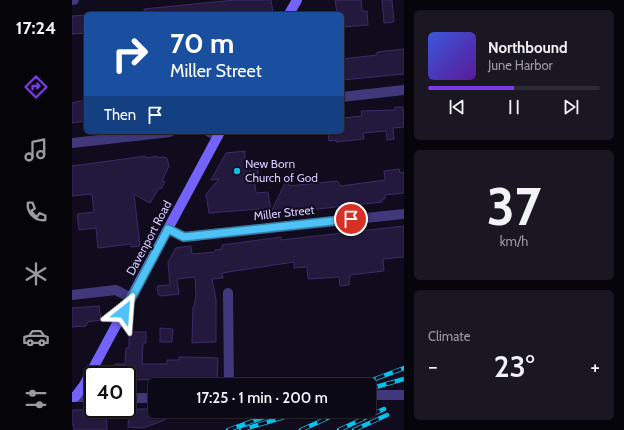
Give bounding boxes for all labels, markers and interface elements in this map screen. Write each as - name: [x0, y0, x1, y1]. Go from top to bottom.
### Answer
- text: 17:24: [16, 17, 56, 39]
- text: 70 m: [170, 26, 234, 60]
- icon: right: [104, 28, 156, 80]
- text: Northbound: [488, 39, 568, 57]
- text: June Harbor: [488, 57, 553, 73]
- text: Miller Street: [170, 60, 262, 82]
- icon: directions: [22, 73, 50, 101]
- icon: previous: [446, 96, 468, 118]
- icon: pause: [503, 96, 525, 118]
- icon: next: [560, 96, 582, 118]
- icon: arrive: [144, 104, 166, 126]
- text: Then: [104, 106, 136, 124]
- icon: music: [22, 136, 50, 164]
- place label: New Born Church of God: [245, 156, 318, 185]
- marker: New Born Church of God: [232, 166, 242, 176]
- text: 37: [487, 175, 541, 238]
- icon: phone: [22, 198, 50, 226]
- street label: Davenport Road: [123, 198, 175, 278]
- street label: Miller Street: [253, 202, 315, 223]
- pin: [334, 202, 368, 236]
- icon: arrive: [340, 208, 362, 230]
- text: km/h: [500, 233, 528, 249]
- icon: climate: [22, 260, 50, 288]
- position arrow: [103, 291, 145, 333]
- icon: car: [22, 323, 50, 351]
- text: Climate: [428, 328, 470, 344]
- text: 23°: [494, 348, 534, 385]
- text: −: [428, 353, 438, 380]
- text: +: [590, 353, 600, 380]
- speed limit sign: 40: [84, 366, 136, 418]
- icon: filters: [22, 385, 50, 413]
- text: 17:25 · 1 min · 200 m: [196, 389, 328, 407]

